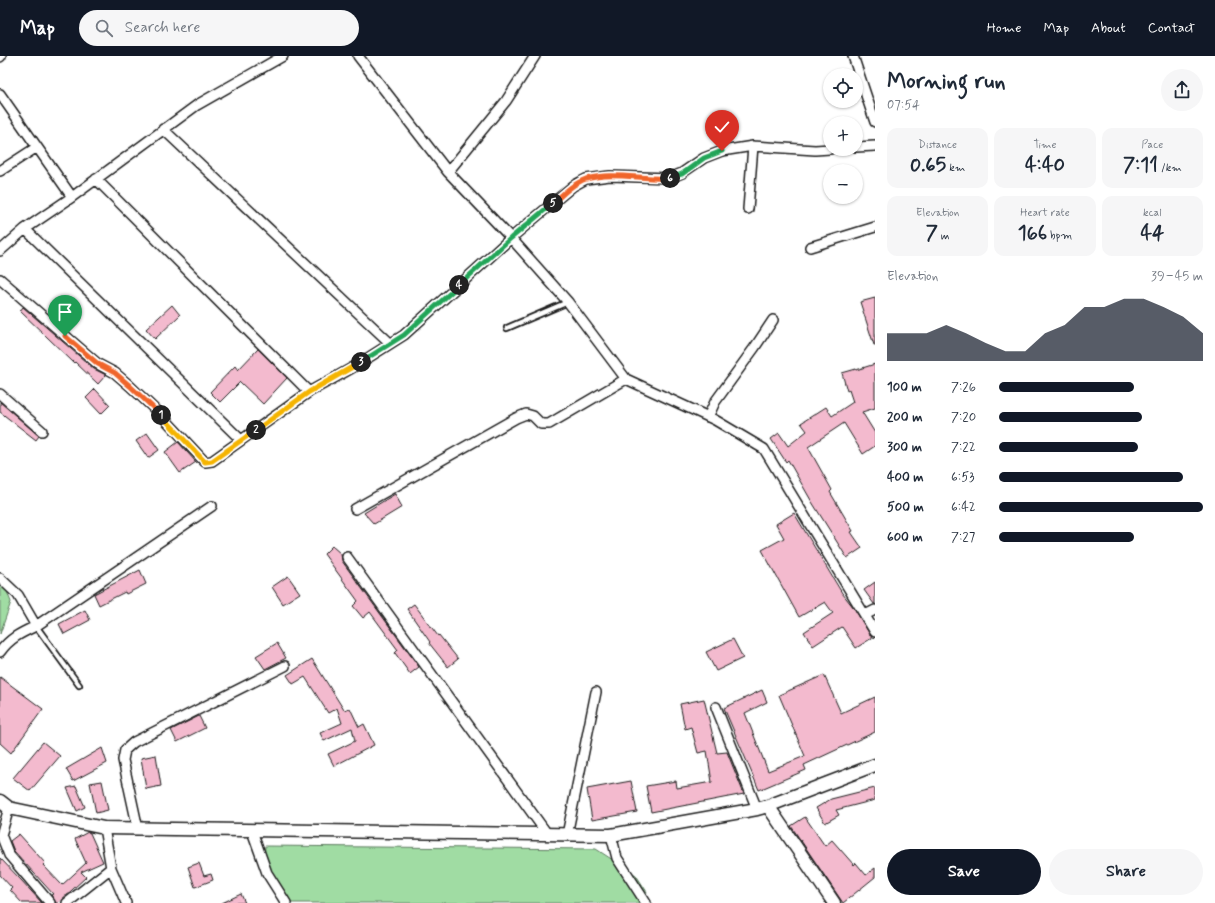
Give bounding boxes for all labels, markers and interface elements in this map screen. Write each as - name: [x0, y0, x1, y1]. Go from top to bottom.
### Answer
- search box: [79, 10, 359, 46]
- text: Map: [20, 16, 55, 41]
- icon: search: [93, 17, 115, 39]
- text: Search here: [125, 18, 200, 38]
- text: Home: [987, 19, 1021, 37]
- text: Map: [1043, 19, 1069, 37]
- text: About: [1091, 19, 1126, 37]
- text: Contact: [1148, 19, 1195, 37]
- map controls: [823, 68, 863, 204]
- button: locate: [823, 68, 863, 108]
- text: Morning run: [887, 68, 1006, 96]
- button: share: [1161, 69, 1203, 111]
- text: 07:54: [887, 97, 920, 114]
- pin: [705, 110, 739, 151]
- icon: check: [711, 116, 733, 138]
- button: +: [823, 116, 863, 156]
- text: Distance: [918, 138, 957, 152]
- text: Time: [1033, 138, 1057, 152]
- text: Pace: [1141, 138, 1163, 152]
- text: 0.65: [910, 152, 946, 179]
- text: 4:40: [1025, 152, 1065, 179]
- text: 7:11: [1123, 152, 1158, 179]
- text: km: [946, 161, 965, 175]
- text: /km: [1158, 161, 1182, 175]
- button: −: [823, 164, 863, 204]
- pin: 6: [660, 168, 680, 188]
- text: 6: [667, 171, 673, 185]
- pin: 5: [543, 193, 563, 213]
- text: 5: [550, 196, 556, 210]
- text: Elevation: [916, 206, 959, 220]
- text: Heart rate: [1020, 206, 1070, 220]
- text: kcal: [1143, 206, 1162, 220]
- text: 7: [926, 220, 938, 247]
- text: 166: [1018, 220, 1047, 247]
- text: 44: [1140, 220, 1164, 247]
- text: m: [938, 229, 950, 243]
- text: bpm: [1047, 229, 1072, 243]
- text: Elevation: [887, 268, 938, 285]
- text: 39–45 m: [1151, 268, 1203, 285]
- pin: 4: [449, 275, 469, 295]
- text: 4: [456, 278, 462, 292]
- pin: [48, 295, 82, 336]
- icon: arrive: [54, 301, 76, 323]
- pin: 3: [351, 352, 371, 372]
- text: 3: [359, 355, 363, 369]
- text: 100 m: [887, 379, 922, 396]
- text: 7:26: [951, 379, 976, 396]
- pin: 1: [151, 405, 171, 425]
- text: 1: [159, 408, 163, 422]
- text: 200 m: [887, 409, 922, 426]
- text: 7:20: [951, 409, 976, 426]
- pin: 2: [246, 420, 266, 440]
- text: 2: [253, 423, 259, 437]
- text: 300 m: [887, 439, 922, 456]
- text: 7:22: [951, 439, 976, 456]
- text: 400 m: [887, 469, 924, 486]
- text: 6:53: [951, 469, 974, 486]
- text: 500 m: [887, 499, 924, 516]
- text: 6:42: [951, 499, 976, 516]
- text: 600 m: [887, 529, 923, 546]
- text: 7:27: [951, 529, 975, 546]
- button: Save: [887, 849, 1041, 895]
- button: Share: [1049, 849, 1203, 895]

